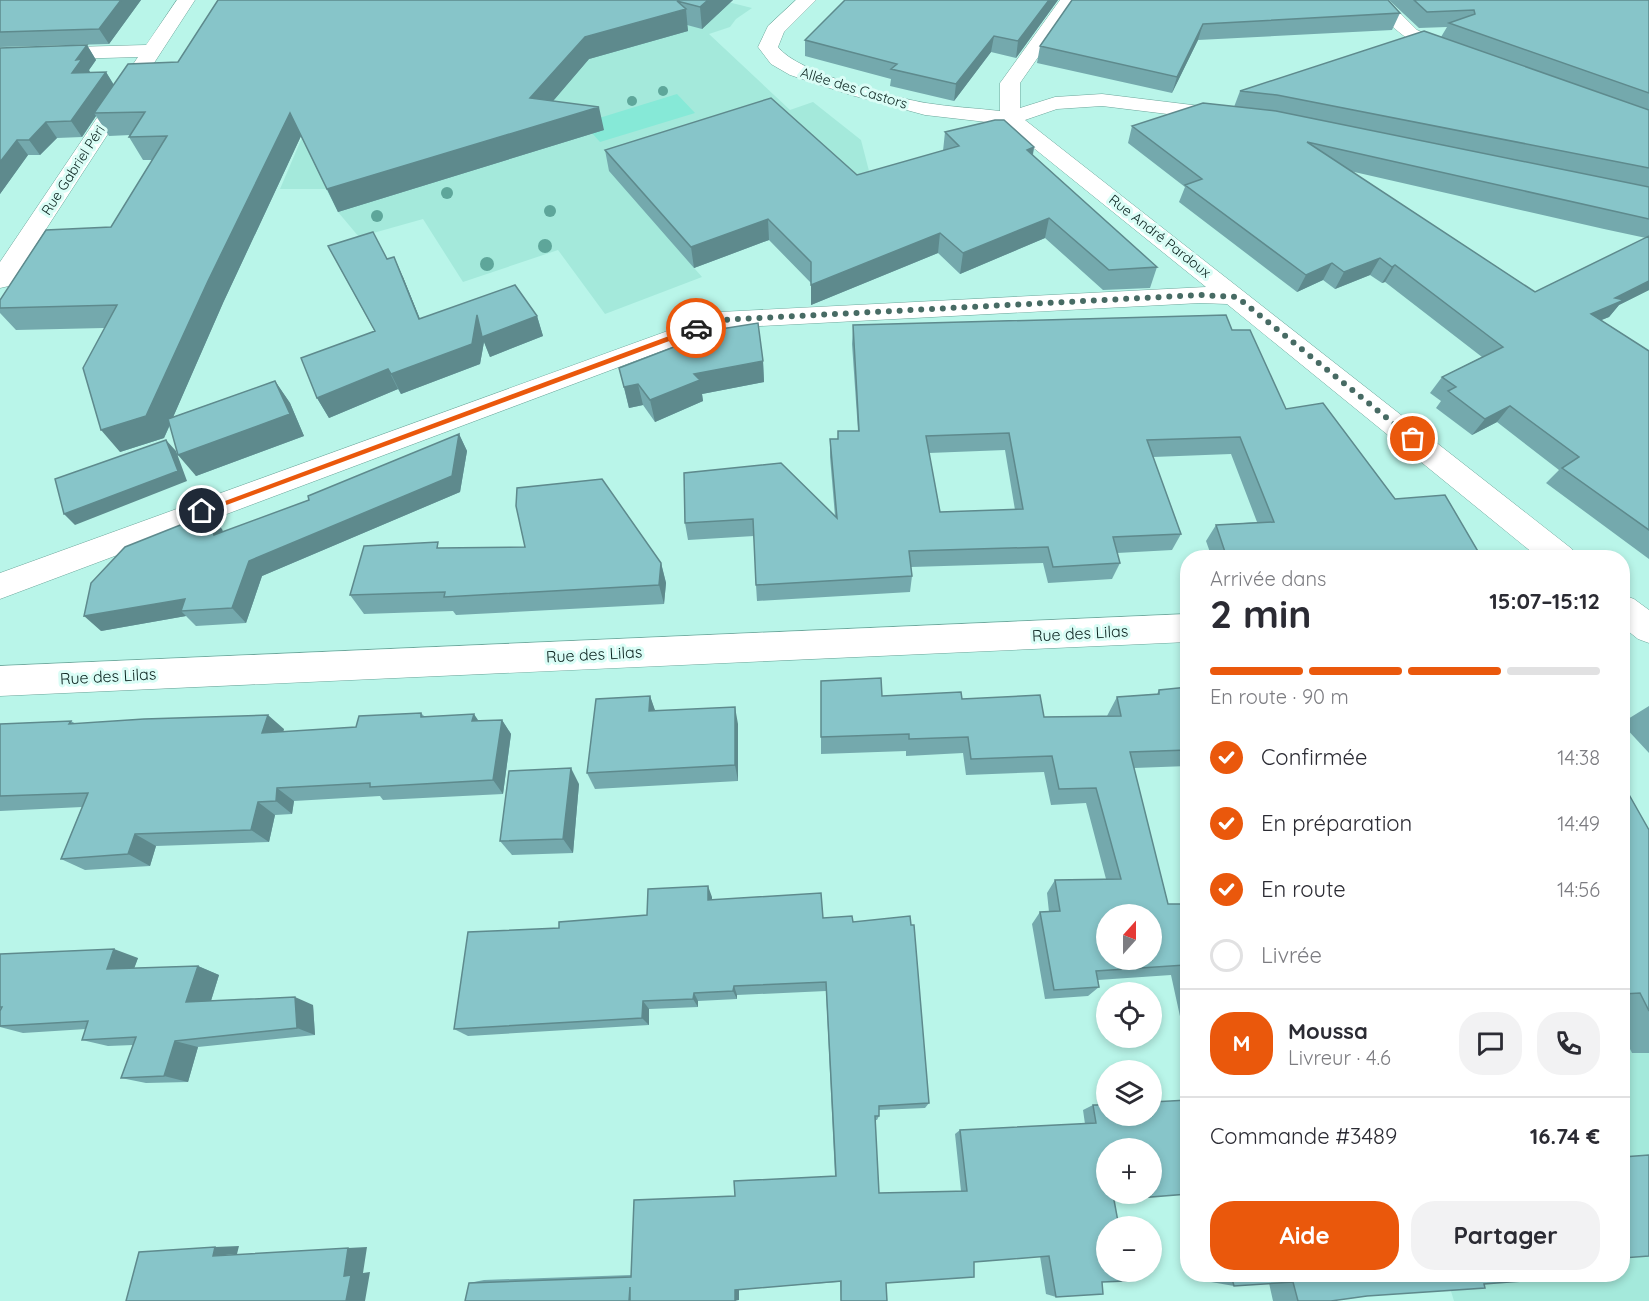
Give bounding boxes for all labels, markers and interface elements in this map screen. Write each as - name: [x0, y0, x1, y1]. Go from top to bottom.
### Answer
- street label: Allée des Castors: [798, 63, 910, 113]
- street label: Rue Gabriel Péri: [37, 122, 109, 218]
- street label: Rue André Pardoux: [1105, 190, 1215, 282]
- courier: [666, 298, 726, 358]
- icon: car: [680, 312, 713, 345]
- pin: [1387, 413, 1438, 464]
- icon: bag: [1396, 422, 1429, 455]
- pin: [176, 485, 227, 536]
- icon: home: [185, 494, 218, 527]
- text: Arrivée dans: [1210, 566, 1326, 591]
- text: 15:07–15:12: [1489, 587, 1600, 615]
- text: 2 min: [1210, 589, 1312, 638]
- street label: Rue des Lilas: [1031, 620, 1129, 646]
- street label: Rue des Lilas: [545, 641, 643, 667]
- street label: Rue des Lilas: [59, 663, 157, 689]
- text: En route · 90 m: [1210, 684, 1349, 709]
- icon: check: [1210, 741, 1243, 774]
- text: Confirmée: [1261, 743, 1367, 771]
- text: 14:38: [1557, 745, 1600, 770]
- icon: check: [1210, 807, 1243, 840]
- text: En préparation: [1261, 809, 1412, 837]
- text: 14:49: [1557, 811, 1600, 836]
- icon: check: [1210, 873, 1243, 906]
- text: En route: [1261, 875, 1346, 903]
- text: 14:56: [1557, 877, 1600, 902]
- north arrow: [1096, 904, 1162, 970]
- map controls: [1096, 904, 1162, 1282]
- text: Livrée: [1261, 941, 1322, 969]
- button: locate: [1096, 982, 1162, 1048]
- button: chat: [1459, 1012, 1522, 1075]
- button: phone: [1537, 1012, 1600, 1075]
- text: Moussa: [1288, 1017, 1368, 1045]
- text: M: [1232, 1029, 1251, 1057]
- text: Livreur · 4.6: [1288, 1045, 1391, 1070]
- button: layers: [1096, 1060, 1162, 1126]
- text: Commande #3489: [1210, 1122, 1397, 1150]
- text: 16.74 €: [1530, 1122, 1600, 1150]
- button: +: [1096, 1138, 1162, 1204]
- button: Aide: [1210, 1201, 1399, 1270]
- button: Partager: [1411, 1201, 1600, 1270]
- button: −: [1096, 1216, 1162, 1282]

